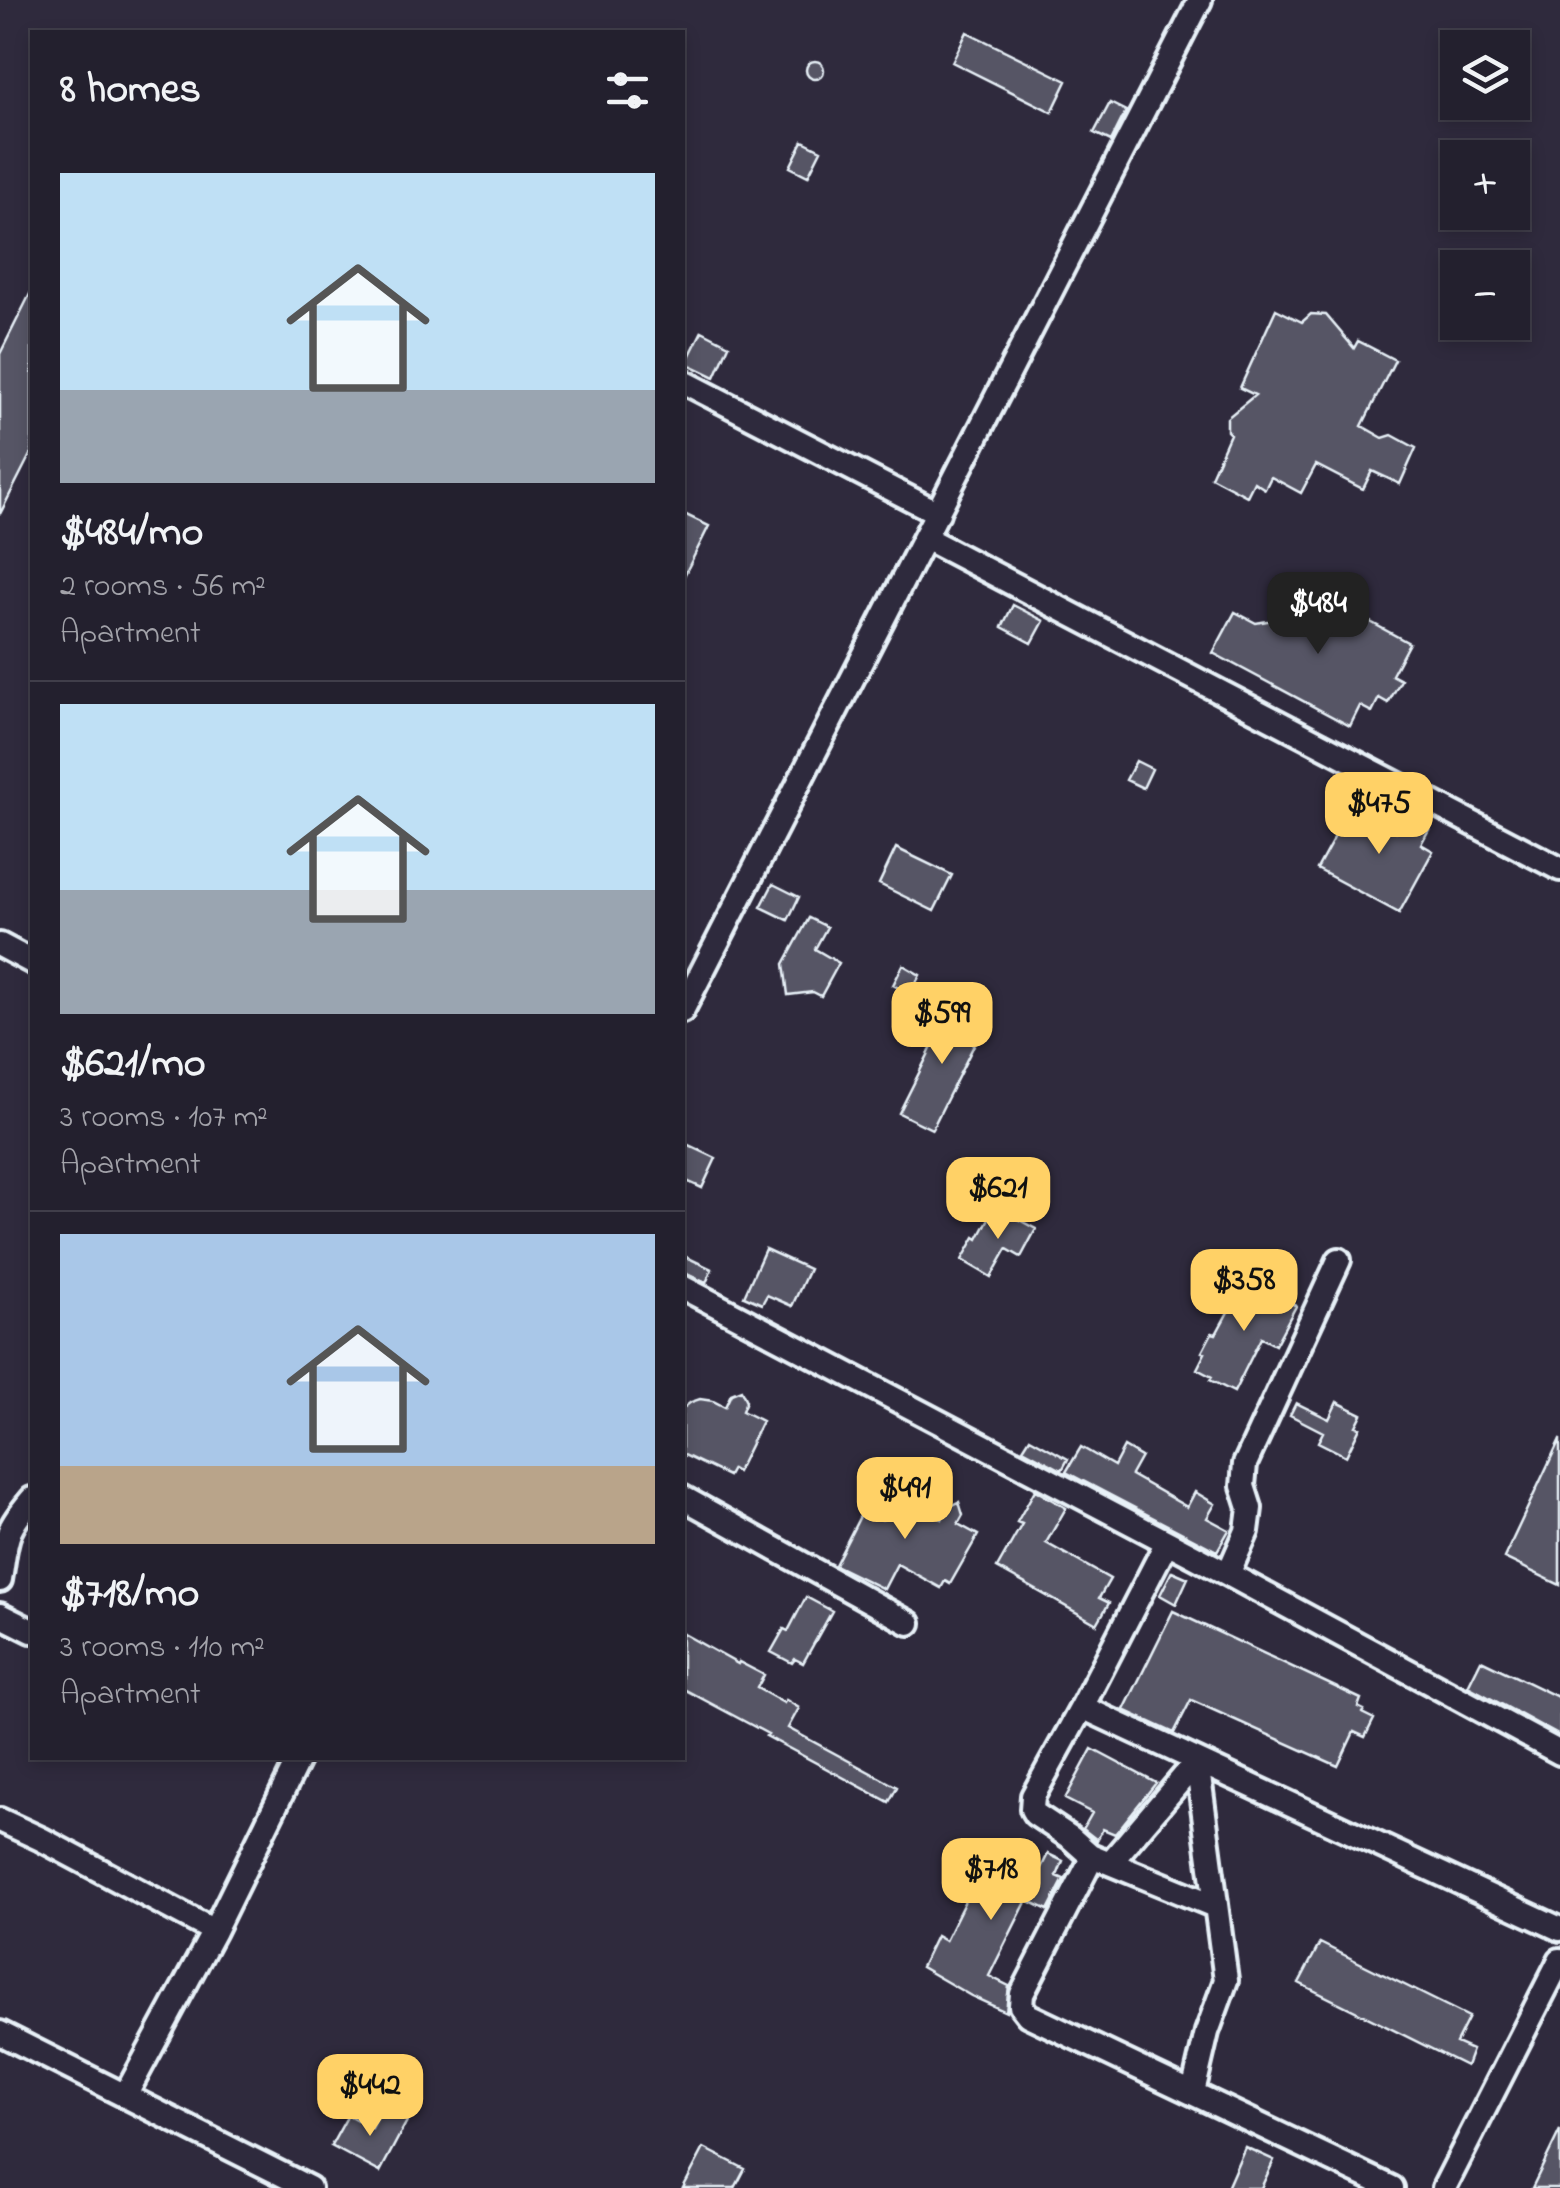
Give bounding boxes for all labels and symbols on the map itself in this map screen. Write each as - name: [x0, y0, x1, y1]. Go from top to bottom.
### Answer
- pin: $484: [1259, 572, 1377, 657]
- pin: $475: [1320, 772, 1438, 857]
- pin: $599: [883, 982, 1001, 1067]
- pin: $621: [939, 1157, 1057, 1242]
- pin: $358: [1185, 1249, 1303, 1334]
- pin: $491: [846, 1457, 964, 1542]
- pin: $718: [932, 1838, 1050, 1923]
- pin: $442: [311, 2054, 429, 2139]

